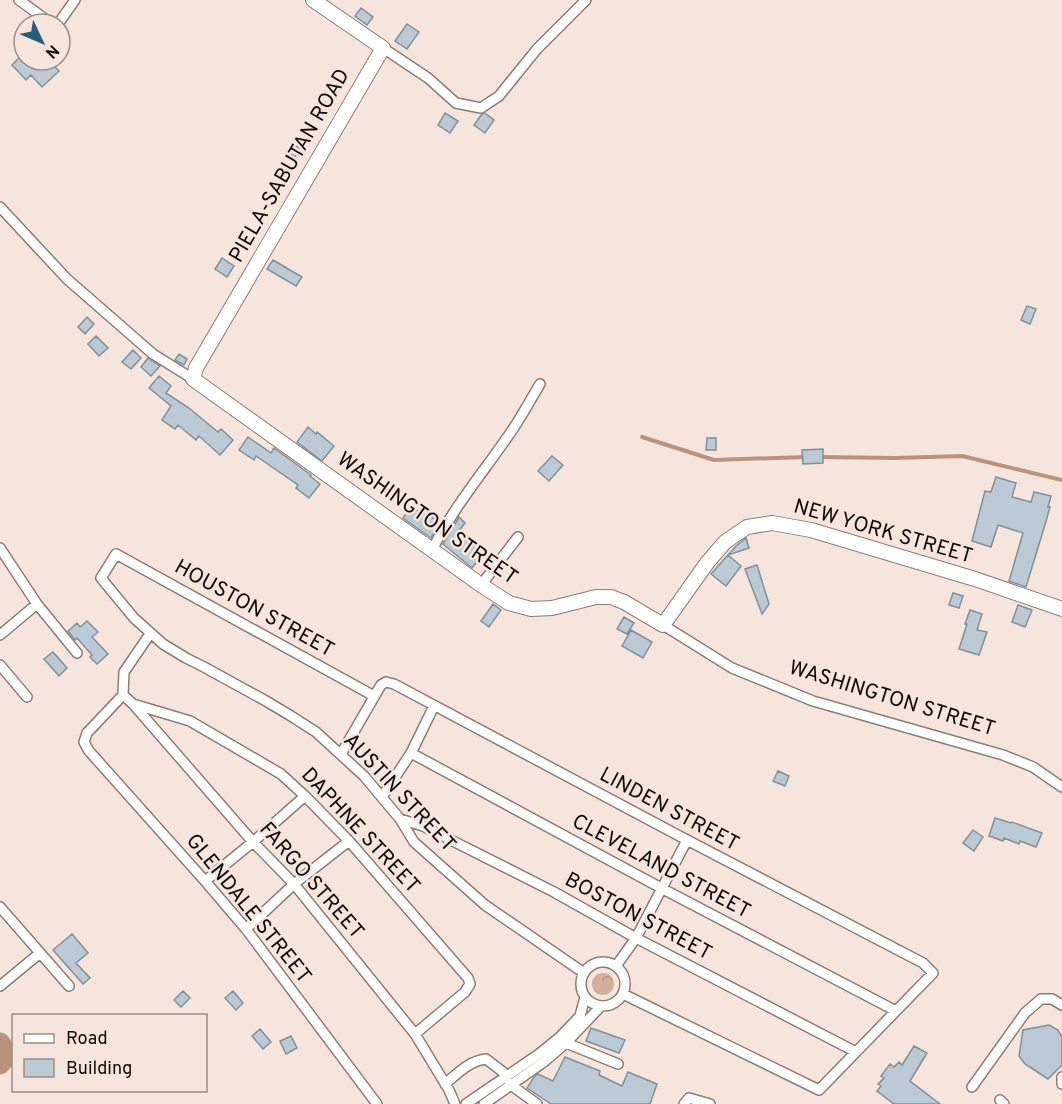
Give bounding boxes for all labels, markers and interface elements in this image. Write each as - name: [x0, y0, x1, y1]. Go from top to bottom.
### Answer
- north arrow: [12, 12, 72, 72]
- text: N: [40, 40, 63, 62]
- street label: PIELA-SABUTAN ROAD: [223, 64, 357, 268]
- street label: WASHINGTON STREET: [331, 446, 523, 592]
- street label: NEW YORK STREET: [790, 494, 976, 570]
- street label: HOUSTON STREET: [169, 554, 339, 664]
- street label: WASHINGTON STREET: [785, 655, 999, 743]
- street label: AUSTIN STREET: [337, 728, 461, 858]
- street label: DAPHNE STREET: [295, 762, 425, 900]
- street label: LINDEN STREET: [594, 762, 744, 858]
- street label: CLEVELAND STREET: [567, 808, 755, 926]
- street label: FARGO STREET: [253, 817, 369, 945]
- street label: GLENDALE STREET: [179, 828, 317, 990]
- street label: BOSTON STREET: [560, 867, 716, 967]
- legend: [12, 1014, 207, 1092]
- text: Road: [66, 1028, 108, 1051]
- text: Building: [66, 1058, 132, 1081]

